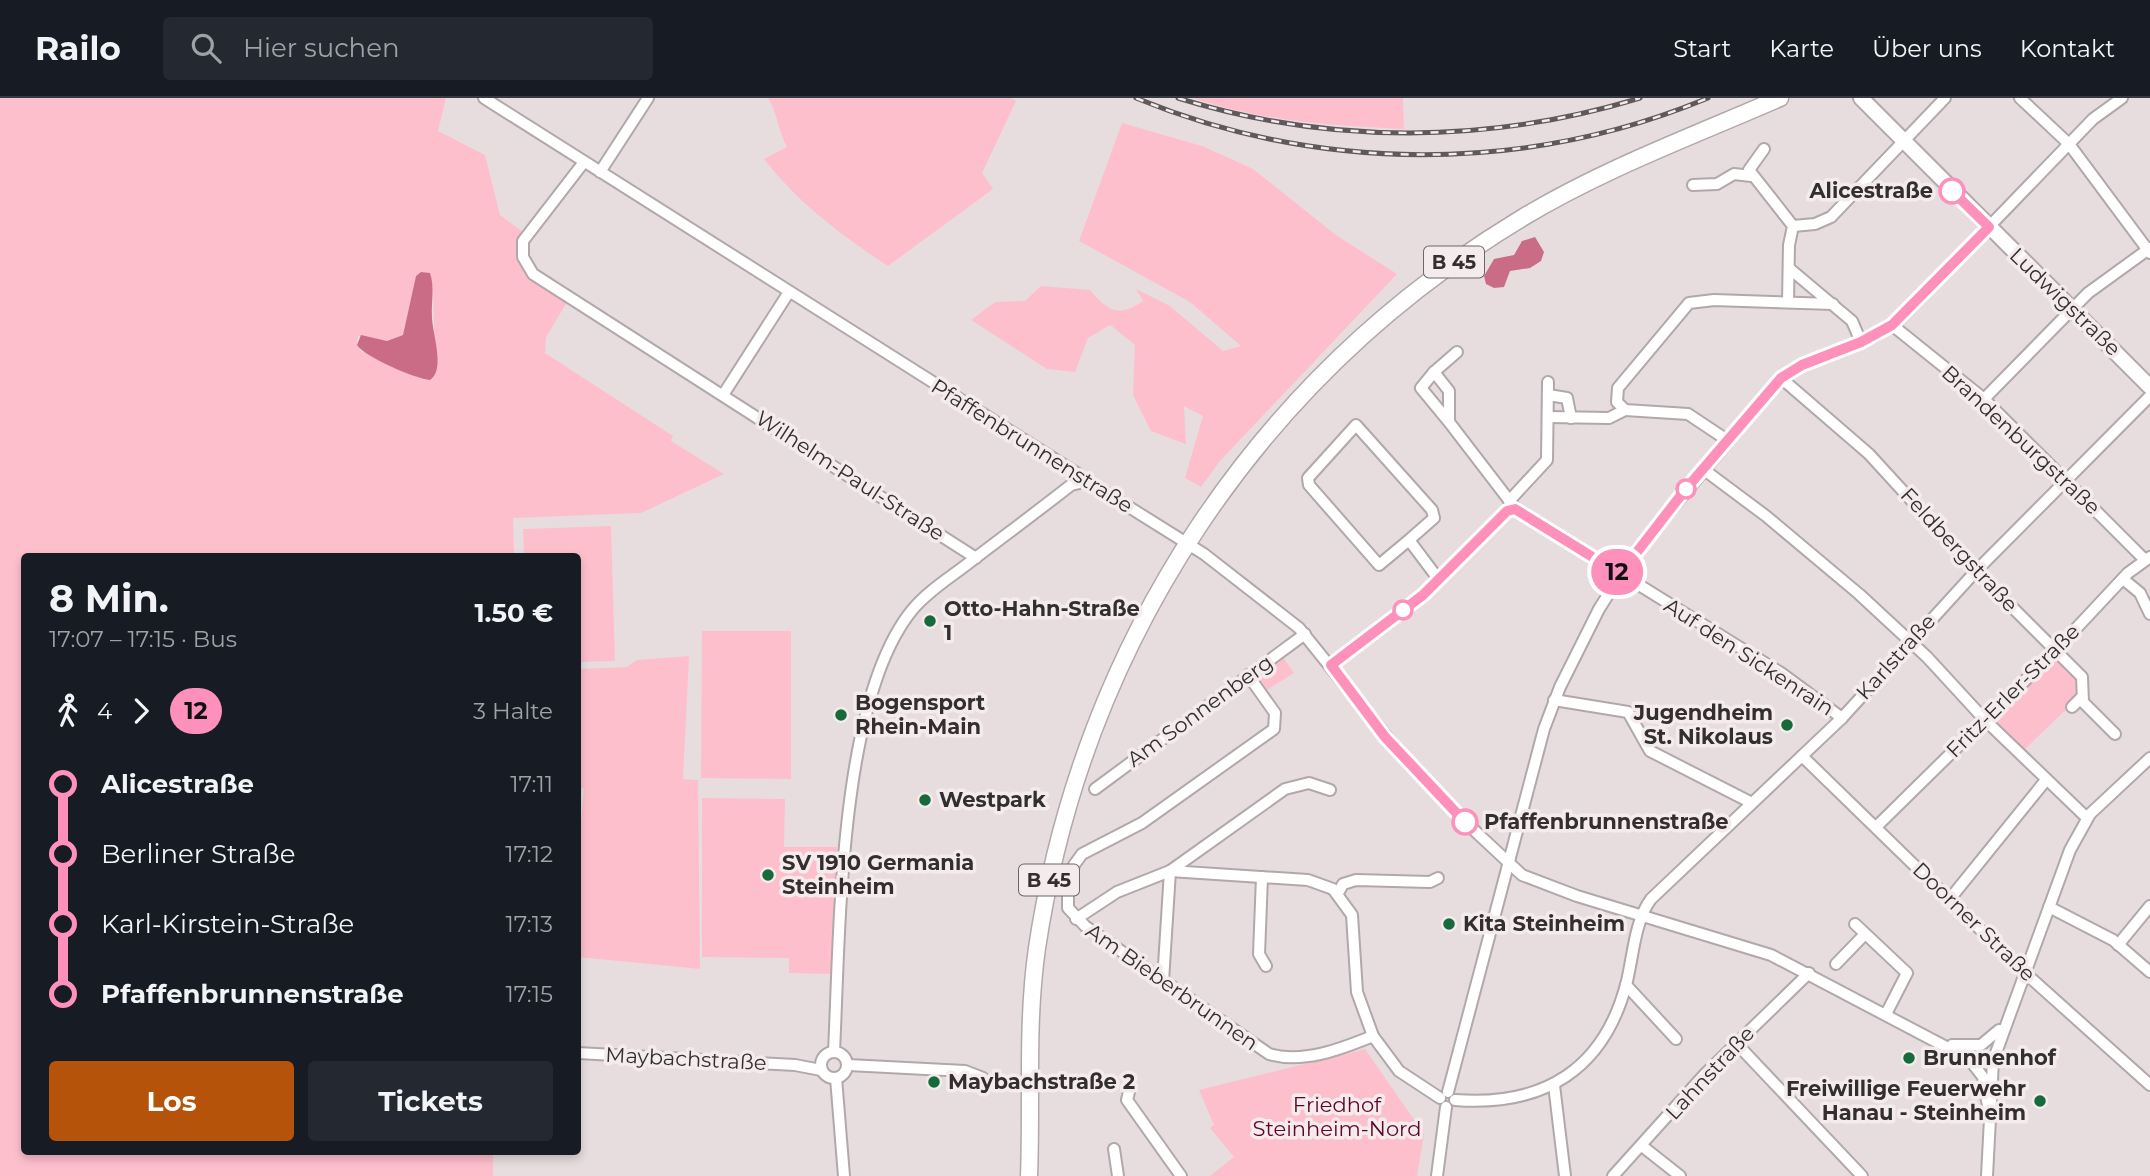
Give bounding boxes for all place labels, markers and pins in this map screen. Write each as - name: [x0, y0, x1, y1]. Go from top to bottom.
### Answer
- place label: Alicestraße: [1808, 178, 1933, 203]
- marker: Alicestraße: [1939, 178, 1965, 204]
- unlabelled marker: [1676, 479, 1696, 499]
- place label: Otto-Hahn-Straße 1: [944, 596, 1140, 645]
- unlabelled marker: [1393, 600, 1413, 620]
- marker: Otto-Hahn-Straße 1: [922, 613, 938, 629]
- place label: Bogensport Rhein-Main: [855, 690, 985, 739]
- place label: Jugendheim St. Nikolaus: [1633, 700, 1773, 749]
- marker: Bogensport Rhein-Main: [833, 707, 849, 723]
- marker: Jugendheim St. Nikolaus: [1779, 717, 1795, 733]
- place label: Westpark: [939, 787, 1046, 812]
- marker: Westpark: [917, 792, 933, 808]
- marker: Pfaffenbrunnenstraße: [1452, 809, 1478, 835]
- place label: Pfaffenbrunnenstraße: [1484, 809, 1728, 834]
- place label: SV 1910 Germania Steinheim: [782, 850, 974, 899]
- marker: SV 1910 Germania Steinheim: [760, 867, 776, 883]
- place label: Kita Steinheim: [1463, 911, 1625, 936]
- marker: Kita Steinheim: [1441, 916, 1457, 932]
- place label: Brunnenhof: [1923, 1045, 2057, 1070]
- marker: Brunnenhof: [1901, 1050, 1917, 1066]
- place label: Maybachstraße 2: [948, 1069, 1135, 1094]
- marker: Maybachstraße 2: [926, 1074, 942, 1090]
- place label: Freiwillige Feuerwehr Hanau - Steinheim: [1786, 1076, 2026, 1125]
- marker: Freiwillige Feuerwehr Hanau - Steinheim: [2032, 1093, 2048, 1109]

